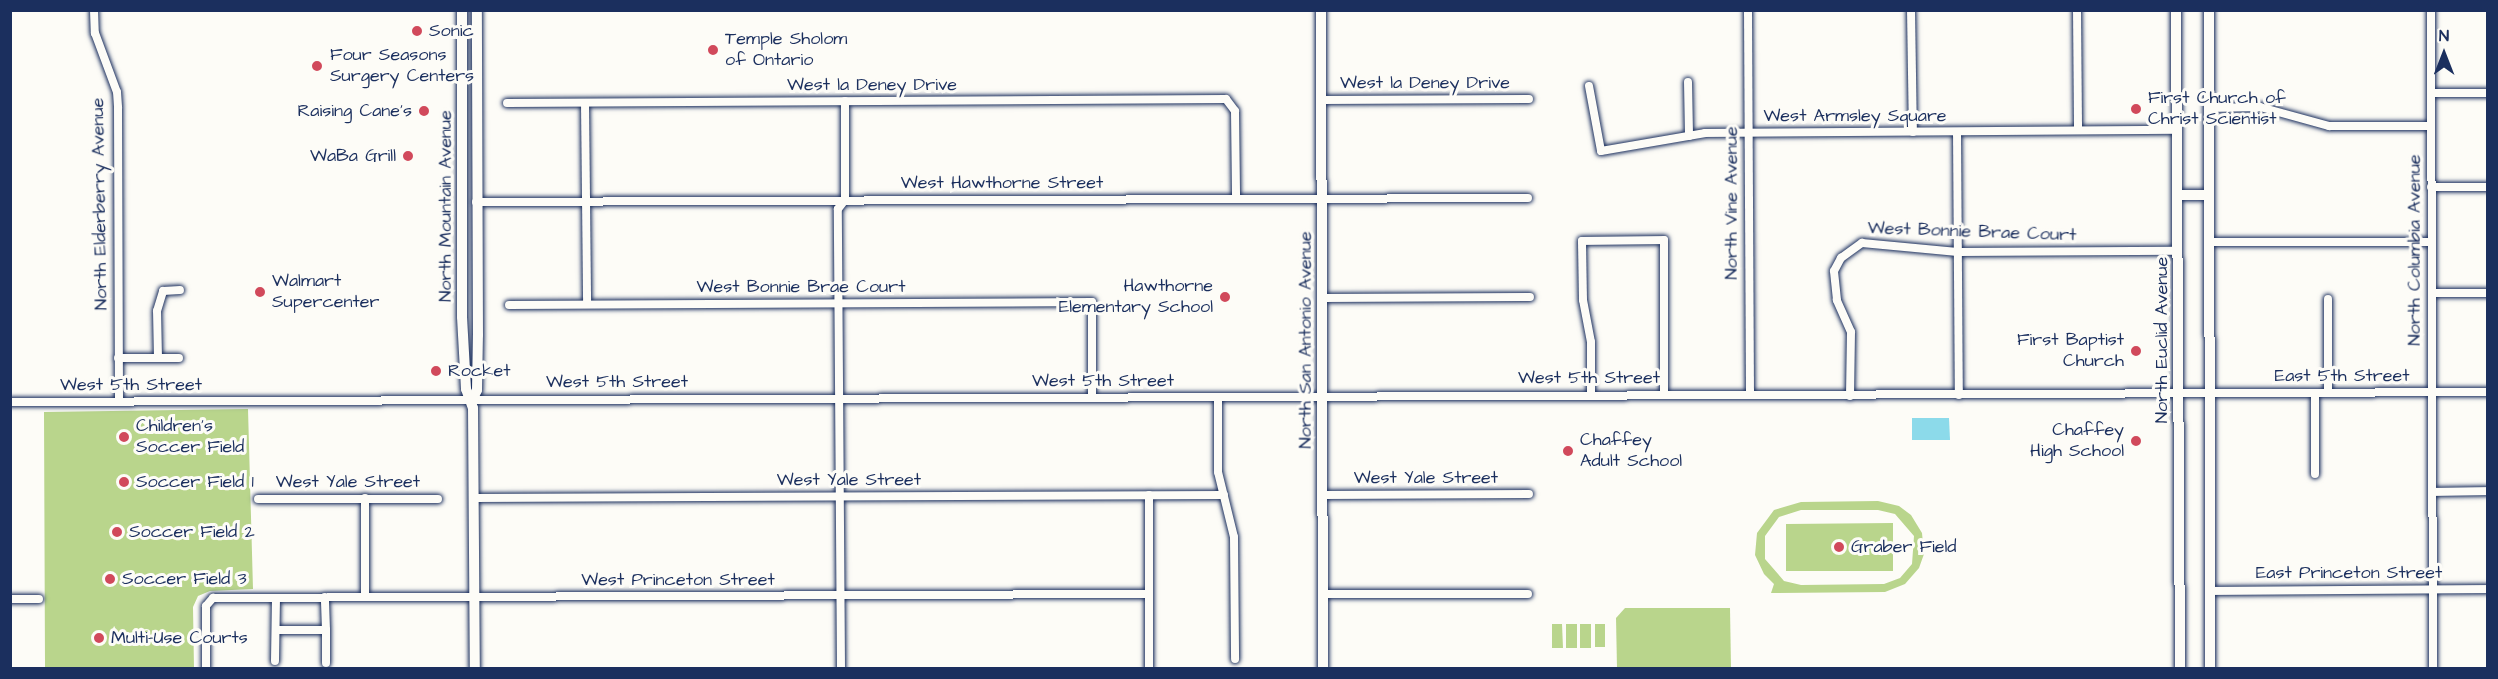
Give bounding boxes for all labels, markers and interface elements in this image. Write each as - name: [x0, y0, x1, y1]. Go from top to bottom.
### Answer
- place label: Sonic: [429, 20, 474, 42]
- marker: Sonic: [410, 24, 424, 38]
- north arrow: [2414, 24, 2474, 84]
- text: N: [2439, 25, 2449, 47]
- place label: Temple Sholom of Ontario: [725, 29, 847, 72]
- marker: Temple Sholom of Ontario: [706, 43, 720, 57]
- place label: Four Seasons Surgery Centers: [330, 45, 474, 88]
- marker: Four Seasons Surgery Centers: [308, 57, 326, 75]
- street label: West la Deney Drive: [1340, 72, 1510, 94]
- street label: West la Deney Drive: [787, 74, 957, 96]
- place label: First Church of Christ Scientist: [2148, 88, 2286, 130]
- street label: North Elderberry Avenue: [87, 98, 113, 310]
- place label: Raising Cane's: [297, 100, 412, 122]
- marker: First Church of Christ Scientist: [2129, 102, 2143, 116]
- marker: Raising Cane's: [417, 104, 431, 118]
- street label: West Armsley Square: [1763, 105, 1947, 127]
- street label: North Mountain Avenue: [435, 110, 457, 302]
- street label: North Vine Avenue: [1721, 126, 1743, 280]
- place label: WaBa Grill: [310, 145, 396, 167]
- marker: WaBa Grill: [401, 149, 415, 163]
- street label: North Columbia Avenue: [2404, 154, 2426, 346]
- street label: West Hawthorne Street: [901, 172, 1103, 194]
- street label: West Bonnie Brae Court: [1867, 218, 2077, 246]
- street label: North San Antonio Avenue: [1295, 231, 1317, 449]
- street label: North Euclid Avenue: [2151, 257, 2173, 423]
- place label: Walmart Supercenter: [272, 271, 379, 314]
- street label: West Bonnie Brae Court: [697, 276, 905, 298]
- place label: Hawthorne Elementary School: [1059, 276, 1213, 318]
- marker: Walmart Supercenter: [253, 285, 267, 299]
- marker: Hawthorne Elementary School: [1218, 290, 1232, 304]
- place label: First Baptist Church: [2017, 330, 2124, 372]
- marker: First Baptist Church: [2129, 344, 2143, 358]
- place label: Rocket: [448, 360, 510, 382]
- marker: Rocket: [429, 364, 443, 378]
- street label: East 5th Street: [2274, 365, 2410, 387]
- street label: West 5th Street: [1518, 367, 1660, 389]
- street label: West 5th Street: [1032, 370, 1174, 392]
- street label: West 5th Street: [546, 371, 688, 393]
- street label: West 5th Street: [60, 374, 202, 396]
- place label: Children's Soccer Field: [136, 416, 244, 458]
- place label: Chaffey High School: [2030, 420, 2124, 462]
- marker: Children's Soccer Field: [117, 430, 131, 444]
- place label: Chaffey Adult School: [1580, 430, 1682, 472]
- marker: Chaffey High School: [2129, 434, 2143, 448]
- marker: Chaffey Adult School: [1561, 444, 1575, 458]
- street label: West Yale Street: [1354, 467, 1498, 489]
- street label: West Yale Street: [777, 469, 921, 491]
- place label: Soccer Field 1: [136, 471, 254, 493]
- street label: West Yale Street: [276, 471, 420, 493]
- marker: Soccer Field 1: [117, 475, 131, 489]
- place label: Soccer Field 2: [129, 521, 255, 543]
- marker: Soccer Field 2: [110, 525, 124, 539]
- place label: Graber Field: [1851, 536, 1957, 558]
- marker: Graber Field: [1832, 540, 1846, 554]
- street label: East Princeton Street: [2256, 562, 2442, 584]
- place label: Soccer Field 3: [122, 568, 247, 590]
- street label: West Princeton Street: [581, 569, 775, 591]
- marker: Soccer Field 3: [103, 572, 117, 586]
- place label: Multi-Use Courts: [111, 627, 248, 649]
- marker: Multi-Use Courts: [92, 631, 106, 645]

